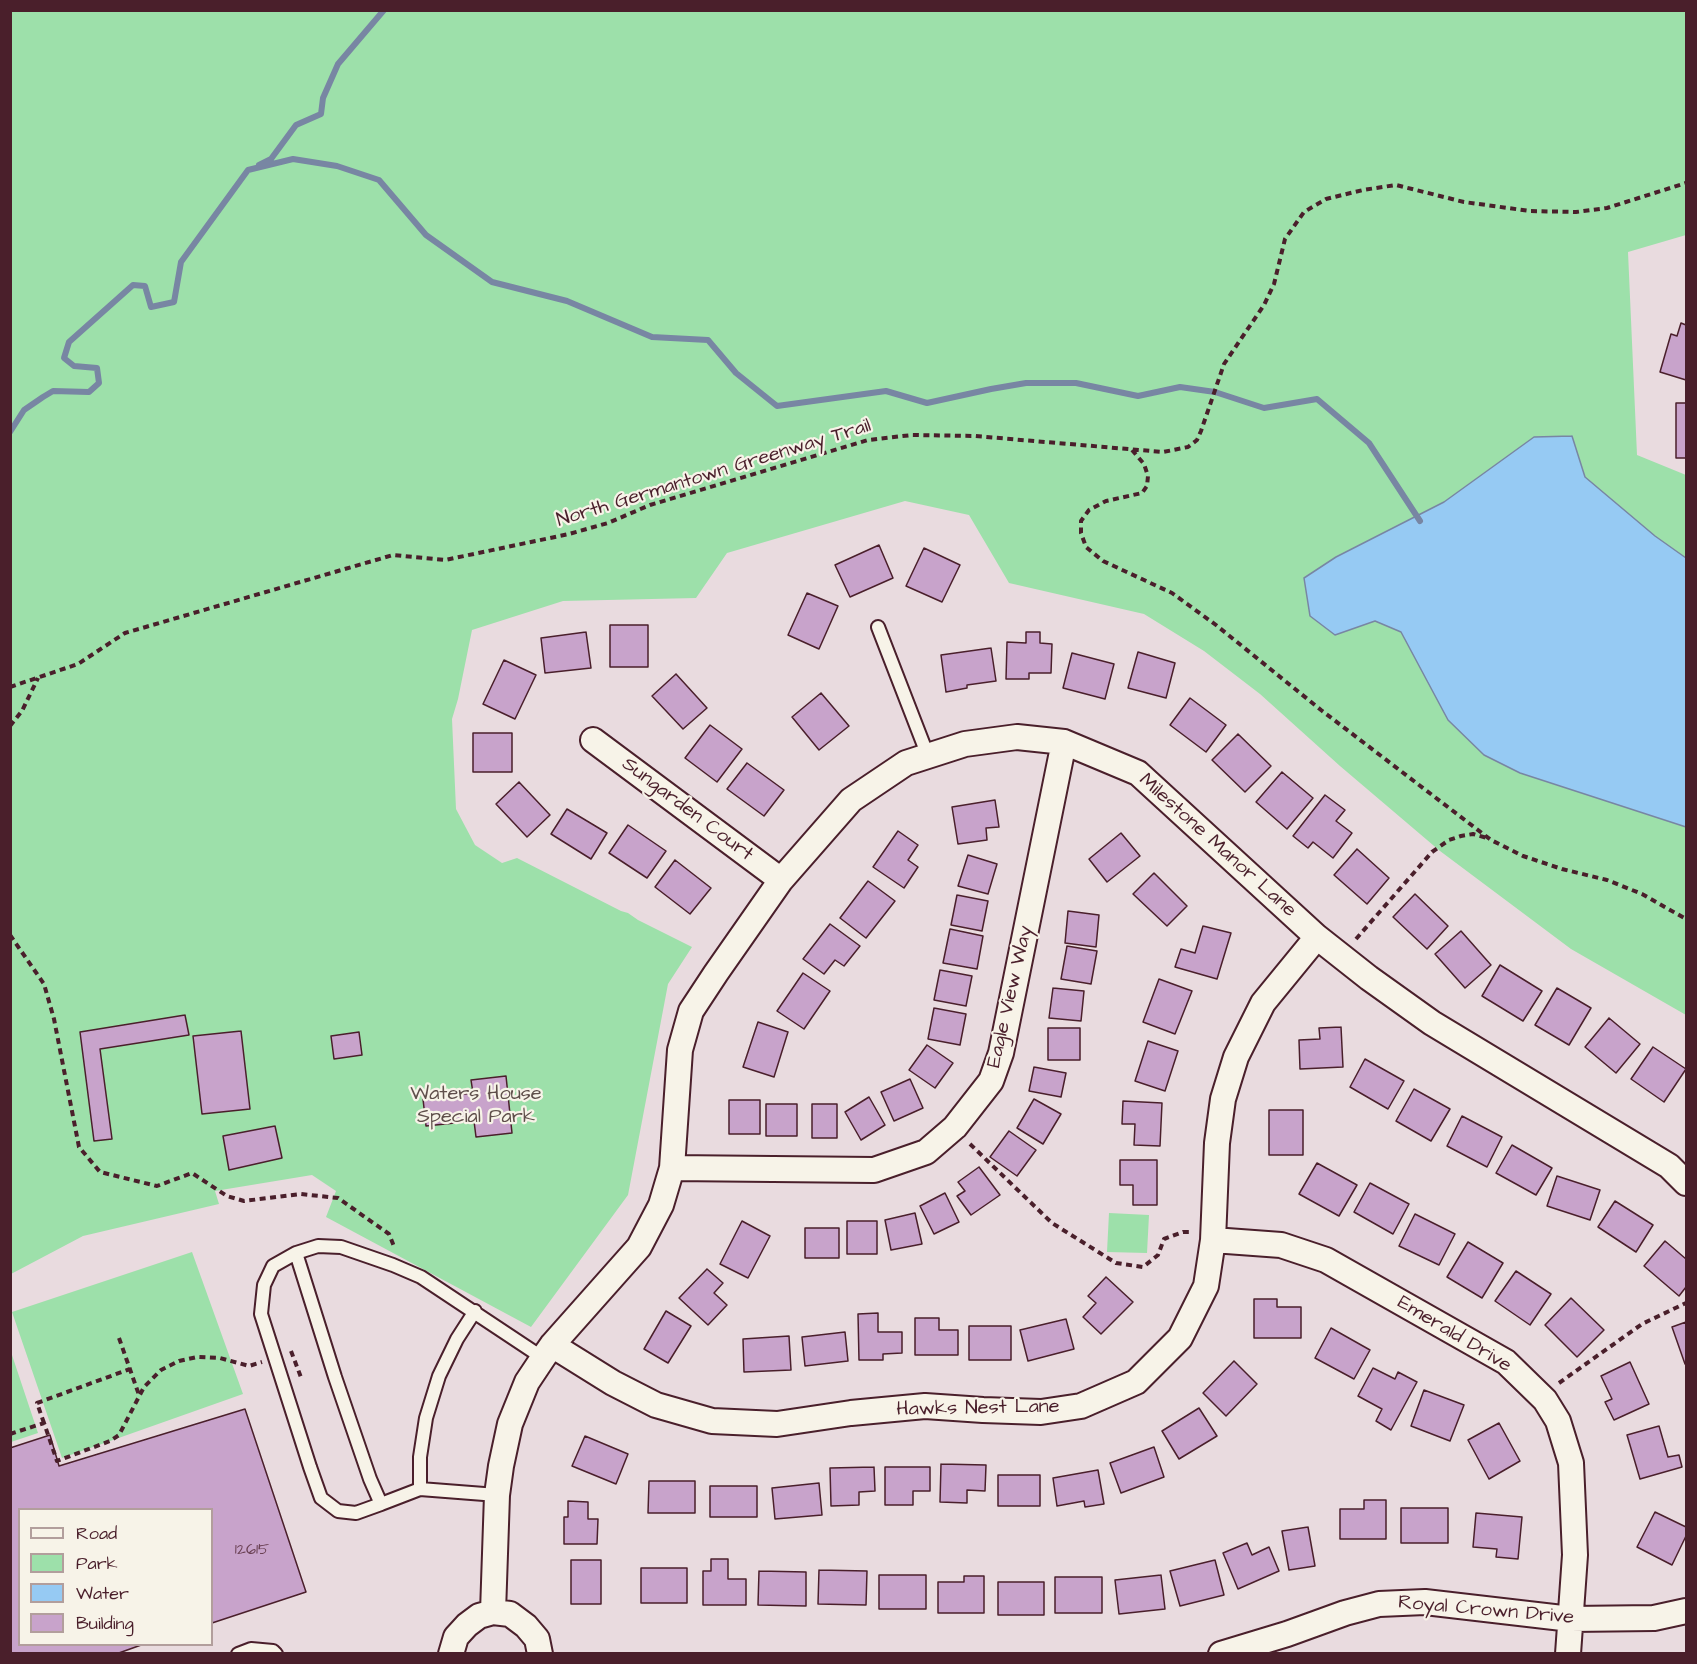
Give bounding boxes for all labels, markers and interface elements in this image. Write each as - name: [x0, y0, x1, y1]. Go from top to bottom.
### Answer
- street label: North Germantown Greenway Trail: [554, 415, 874, 533]
- street label: Sungarden Court: [617, 753, 757, 867]
- street label: Milestone Manor Lane: [1133, 769, 1301, 923]
- street label: Eagle View Way: [983, 924, 1039, 1070]
- park label: Waters House Special Park: [410, 1083, 542, 1130]
- street label: Emerald Drive: [1393, 1291, 1515, 1379]
- street label: Hawks Nest Lane: [896, 1396, 1060, 1422]
- legend: [18, 1508, 213, 1646]
- text: Road: [76, 1521, 117, 1546]
- house number: 12615: [235, 1541, 269, 1561]
- text: Park: [76, 1551, 118, 1576]
- text: Water: [76, 1581, 129, 1606]
- street label: Royal Crown Drive: [1397, 1591, 1575, 1631]
- text: Building: [76, 1611, 134, 1636]

